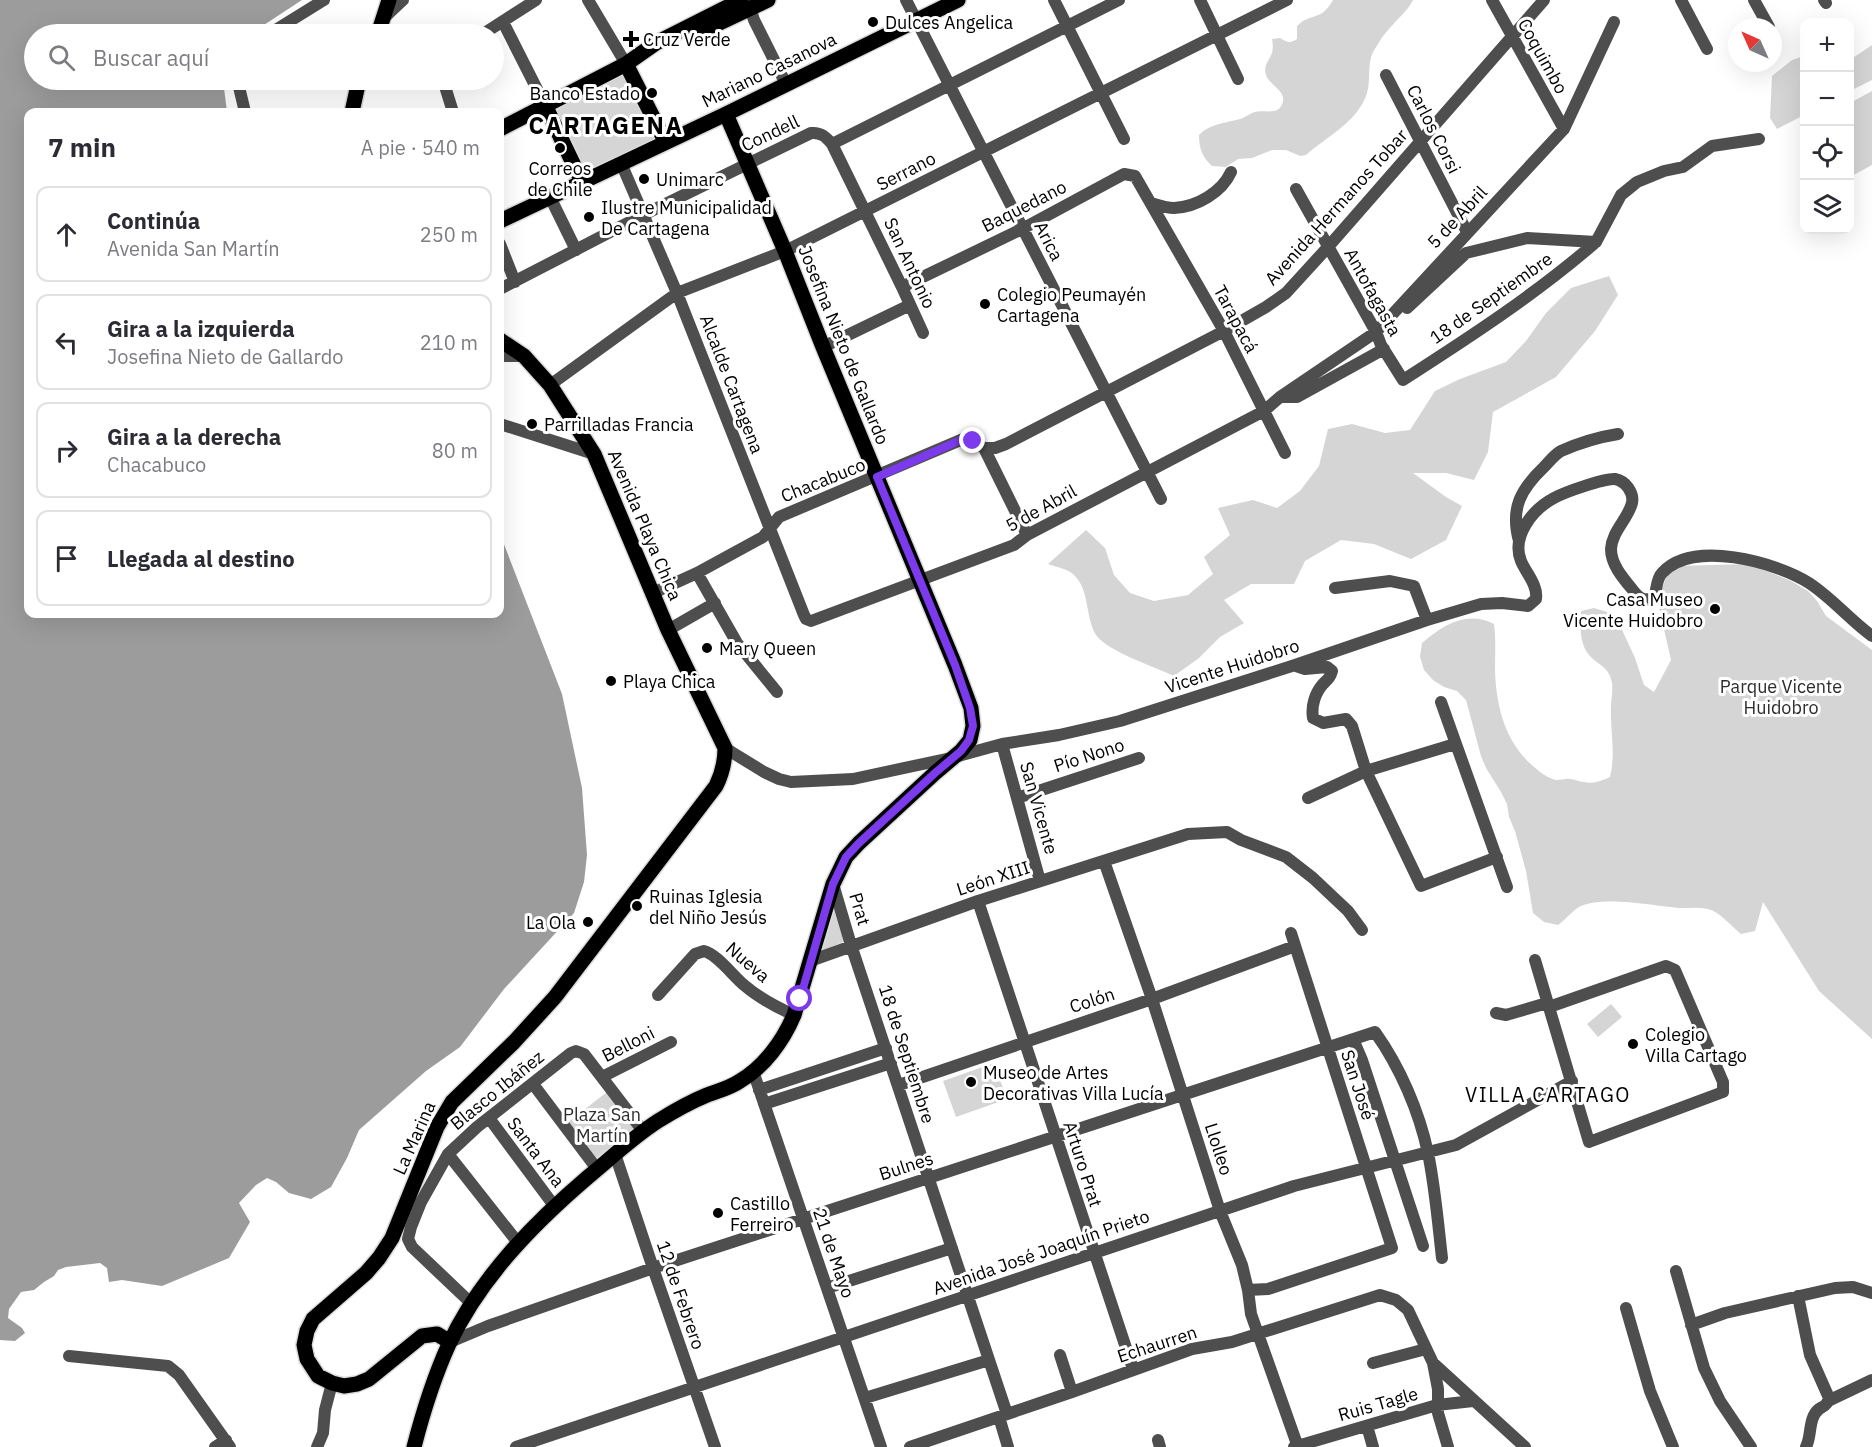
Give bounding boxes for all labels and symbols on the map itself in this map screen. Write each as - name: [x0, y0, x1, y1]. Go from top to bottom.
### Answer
- place label: Dulces Angelica: [885, 11, 1014, 34]
- street label: Coquimbo: [1513, 14, 1573, 98]
- marker: Dulces Angelica: [866, 15, 880, 29]
- north arrow: [1728, 18, 1782, 72]
- street label: Mariano Casanova: [698, 27, 841, 113]
- place label: Cruz Verde: [643, 28, 731, 51]
- marker: Cruz Verde: [624, 32, 638, 46]
- street label: Carlos Corsi: [1402, 81, 1466, 177]
- place label: Banco Estado: [530, 82, 640, 105]
- marker: Banco Estado: [645, 86, 659, 100]
- district label: CARTAGENA: [529, 109, 683, 141]
- street label: Condell: [737, 110, 803, 156]
- street label: Avenida Hermanos Tobar: [1260, 124, 1413, 290]
- marker: Correos de Chile: [553, 141, 567, 155]
- street label: Serrano: [873, 146, 939, 196]
- place label: Correos de Chile: [527, 157, 593, 201]
- place label: Unimarc: [656, 168, 724, 191]
- marker: Unimarc: [637, 172, 651, 186]
- street label: Baquedano: [978, 175, 1070, 237]
- street label: 5 de Abril: [1422, 181, 1492, 253]
- place label: Ilustre Municipalidad De Cartagena: [601, 196, 772, 240]
- marker: Ilustre Municipalidad De Cartagena: [582, 210, 596, 224]
- street label: San Antonio: [879, 214, 941, 312]
- street label: Arica: [1029, 217, 1069, 265]
- street label: Josefina Nieto de Gallardo: [793, 242, 895, 448]
- street label: Antofagasta: [1339, 244, 1407, 340]
- street label: 18 de Septiembre: [1425, 247, 1557, 349]
- street label: Tarapacá: [1209, 281, 1264, 357]
- place label: Colegio Peumayén Cartagena: [997, 283, 1146, 327]
- marker: Colegio Peumayén Cartagena: [978, 297, 992, 311]
- street label: Alcalde Cartagena: [695, 311, 769, 457]
- place label: Parrilladas Francia: [544, 413, 694, 436]
- marker: Parrilladas Francia: [525, 417, 539, 431]
- route end: [959, 427, 985, 453]
- street label: Avenida Playa Chica: [603, 446, 687, 604]
- street label: Chacabuco: [777, 453, 869, 507]
- street label: 5 de Abril: [1001, 479, 1081, 537]
- place label: Casa Museo Vicente Huidobro: [1563, 588, 1703, 632]
- marker: Casa Museo Vicente Huidobro: [1708, 602, 1722, 616]
- street label: Vicente Huidobro: [1162, 633, 1302, 699]
- place label: Mary Queen: [719, 637, 816, 660]
- marker: Mary Queen: [700, 641, 714, 655]
- place label: Playa Chica: [623, 670, 716, 693]
- marker: Playa Chica: [604, 674, 618, 688]
- park label: Parque Vicente Huidobro: [1720, 675, 1842, 719]
- street label: Pío Nono: [1051, 733, 1127, 777]
- street label: San Vicente: [1015, 759, 1063, 857]
- street label: León XIII: [953, 855, 1033, 901]
- place label: Ruinas Iglesia del Niño Jesús: [649, 885, 767, 929]
- street label: Prat: [844, 890, 876, 928]
- marker: Ruinas Iglesia del Niño Jesús: [630, 899, 644, 913]
- place label: La Ola: [526, 911, 576, 934]
- marker: La Ola: [581, 915, 595, 929]
- street label: Nueva: [721, 937, 775, 988]
- street label: 18 de Septiembre: [874, 982, 940, 1126]
- street label: Colón: [1066, 982, 1118, 1018]
- route start: [786, 985, 812, 1011]
- street label: Belloni: [598, 1021, 658, 1067]
- place label: Colegio Villa Cartago: [1645, 1023, 1747, 1067]
- marker: Colegio Villa Cartago: [1626, 1037, 1640, 1051]
- street label: Blasco Ibáñez: [445, 1045, 549, 1135]
- street label: San José: [1336, 1047, 1380, 1123]
- place label: Museo de Artes Decorativas Villa Lucía: [983, 1061, 1164, 1105]
- marker: Museo de Artes Decorativas Villa Lucía: [964, 1075, 978, 1089]
- district label: VILLA CARTAGO: [1465, 1081, 1631, 1108]
- street label: La Marina: [388, 1097, 441, 1178]
- park label: Plaza San Martín: [563, 1103, 641, 1147]
- street label: Santa Ana: [502, 1112, 570, 1192]
- street label: Arturo Prat: [1058, 1118, 1108, 1210]
- street label: Llolleo: [1200, 1120, 1238, 1178]
- street label: Bulnes: [876, 1146, 936, 1186]
- place label: Castillo Ferreiro: [730, 1192, 794, 1236]
- street label: Avenida José Joaquín Prieto: [930, 1204, 1152, 1300]
- street label: 21 de Mayo: [808, 1205, 860, 1301]
- marker: Castillo Ferreiro: [711, 1206, 725, 1220]
- street label: 12 de Febrero: [652, 1238, 710, 1352]
- street label: Echaurren: [1114, 1320, 1200, 1368]
- street label: Ruis Tagle: [1335, 1382, 1421, 1426]

